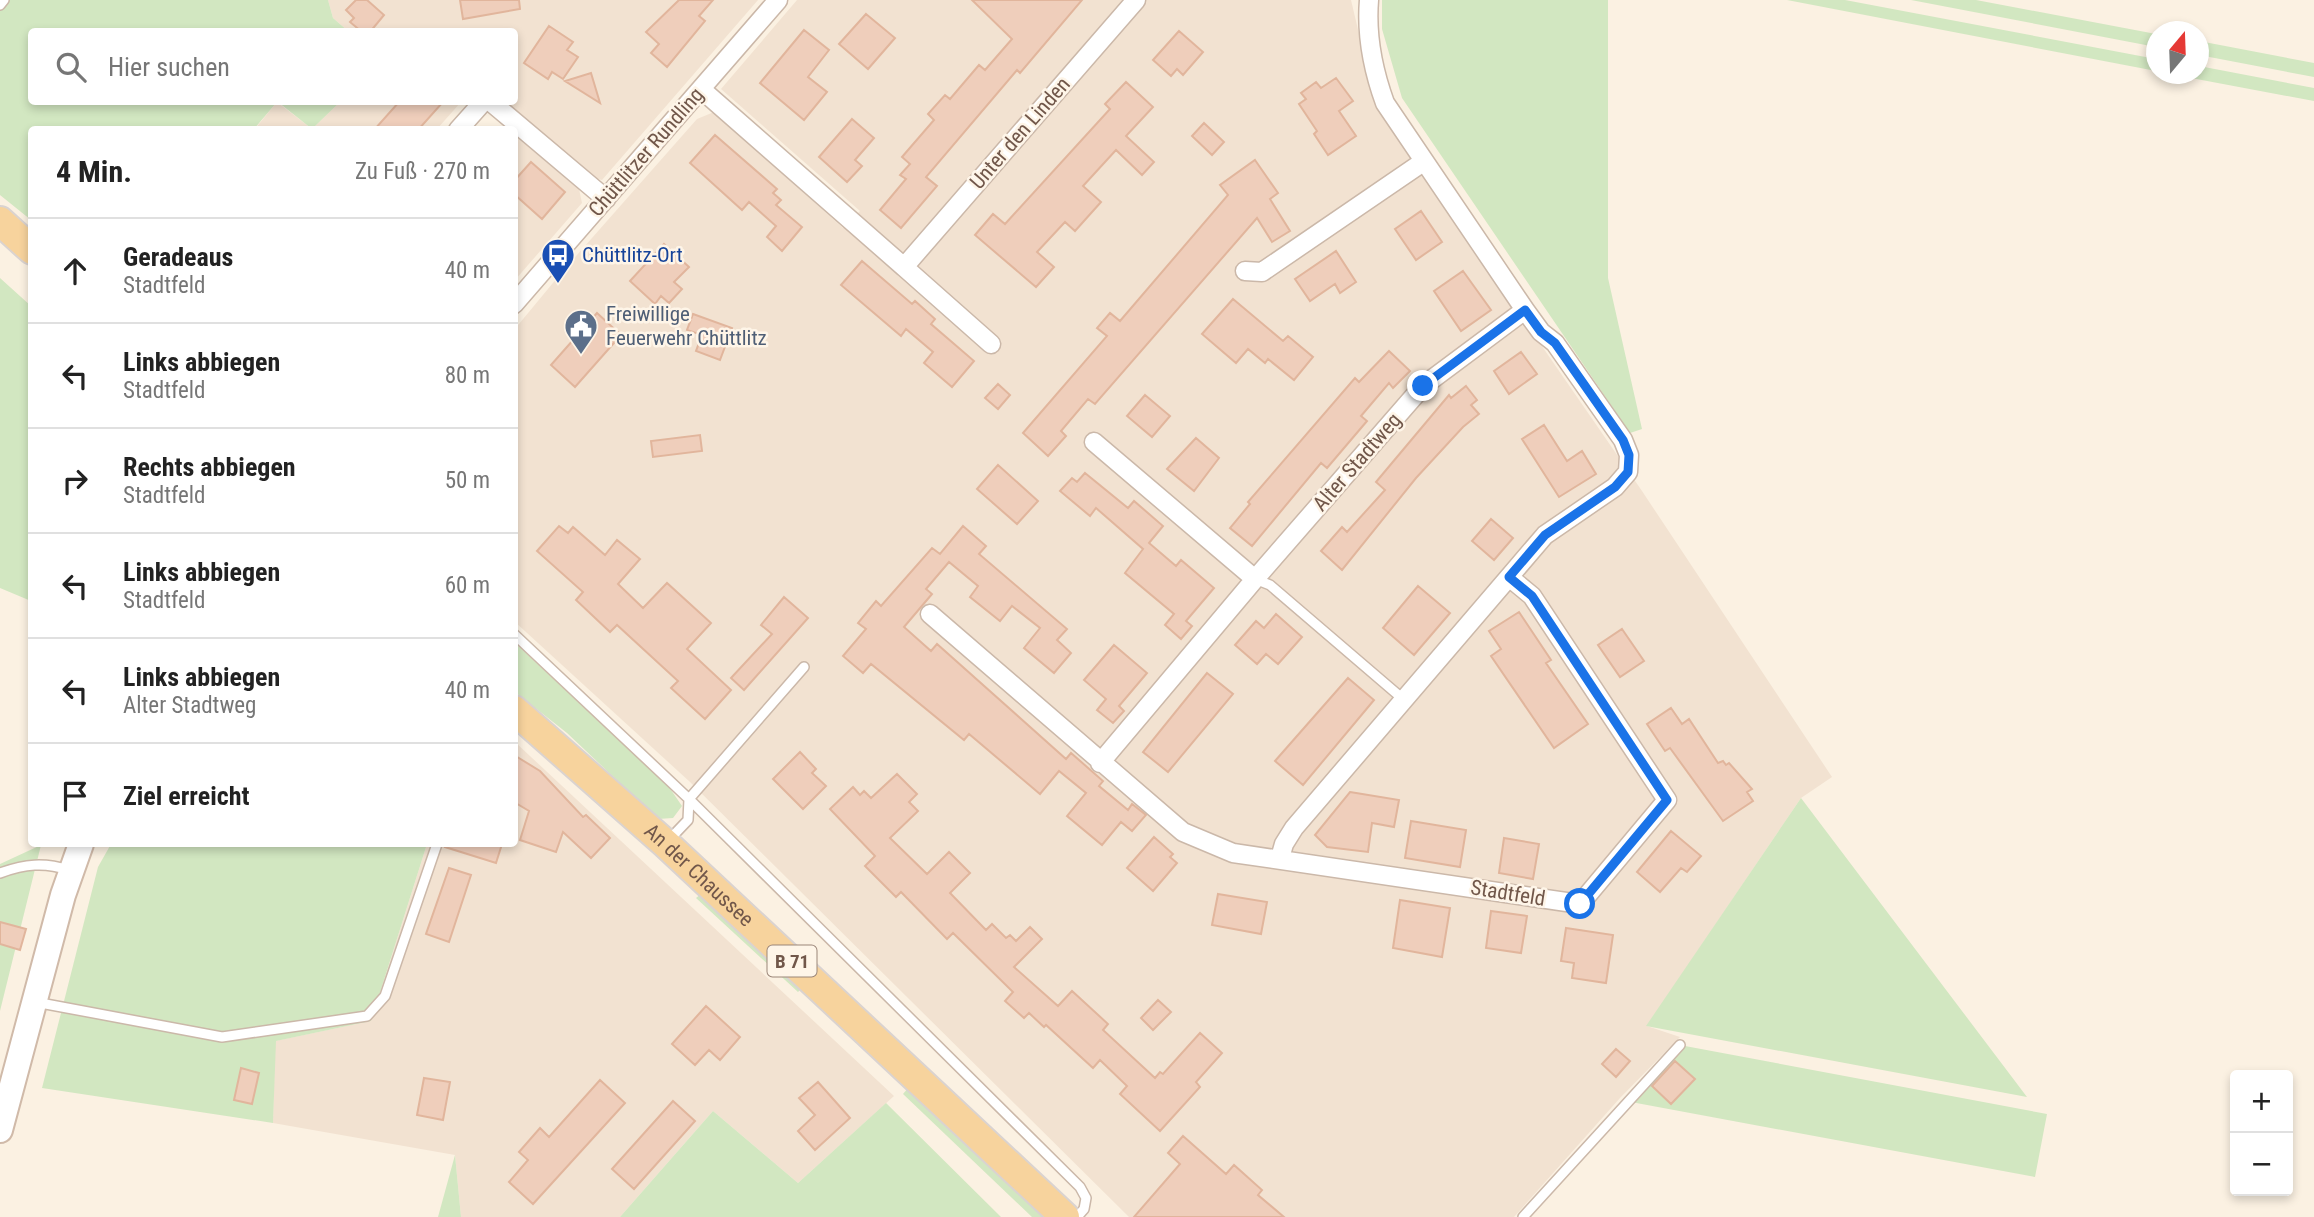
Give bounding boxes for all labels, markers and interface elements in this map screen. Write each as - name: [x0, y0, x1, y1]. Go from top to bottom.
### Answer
- north arrow: [2146, 21, 2209, 84]
- search box: [28, 28, 518, 105]
- icon: search: [52, 48, 90, 86]
- text: Hier suchen: [108, 52, 230, 82]
- street label: Unter den Linden: [965, 72, 1075, 194]
- street label: Chüttlitzer Rundling: [584, 83, 708, 221]
- text: 4 Min.: [56, 154, 132, 189]
- text: Zu Fuß · 270 m: [355, 158, 490, 185]
- bus stop icon: Chüttlitz-Ort: [539, 236, 577, 285]
- text: Geradeaus: [123, 242, 233, 272]
- place label: Chüttlitz-Ort: [582, 243, 683, 267]
- icon: ahead: [56, 252, 94, 290]
- text: 40 m: [445, 257, 490, 284]
- text: Stadtfeld: [123, 272, 205, 299]
- place label: Freiwillige Feuerwehr Chüttlitz: [606, 302, 767, 350]
- public building icon: Freiwillige Feuerwehr Chüttlitz: [562, 307, 600, 356]
- text: Links abbiegen: [123, 347, 280, 377]
- icon: left: [56, 357, 94, 395]
- text: 80 m: [445, 362, 490, 389]
- route end: [1407, 370, 1438, 401]
- text: Stadtfeld: [123, 377, 205, 404]
- street label: Alter Stadtweg: [1308, 408, 1406, 516]
- text: Rechts abbiegen: [123, 452, 296, 482]
- icon: right: [56, 462, 94, 500]
- text: 50 m: [445, 467, 490, 494]
- text: Stadtfeld: [123, 482, 205, 509]
- text: Links abbiegen: [123, 557, 280, 587]
- icon: left: [56, 567, 94, 605]
- text: 60 m: [445, 572, 490, 599]
- text: Stadtfeld: [123, 587, 205, 614]
- text: Links abbiegen: [123, 662, 280, 692]
- icon: left: [56, 672, 94, 710]
- text: 40 m: [445, 677, 490, 704]
- text: Alter Stadtweg: [123, 692, 256, 719]
- icon: arrive: [56, 777, 94, 815]
- text: Ziel erreicht: [123, 781, 249, 811]
- street label: An der Chaussee: [640, 819, 758, 932]
- street label: Stadtfeld: [1469, 875, 1547, 911]
- route start: [1564, 888, 1595, 919]
- road number: B 71: [768, 945, 816, 976]
- map controls: [2230, 1070, 2293, 1196]
- button: +: [2230, 1070, 2293, 1133]
- button: −: [2230, 1133, 2293, 1196]

